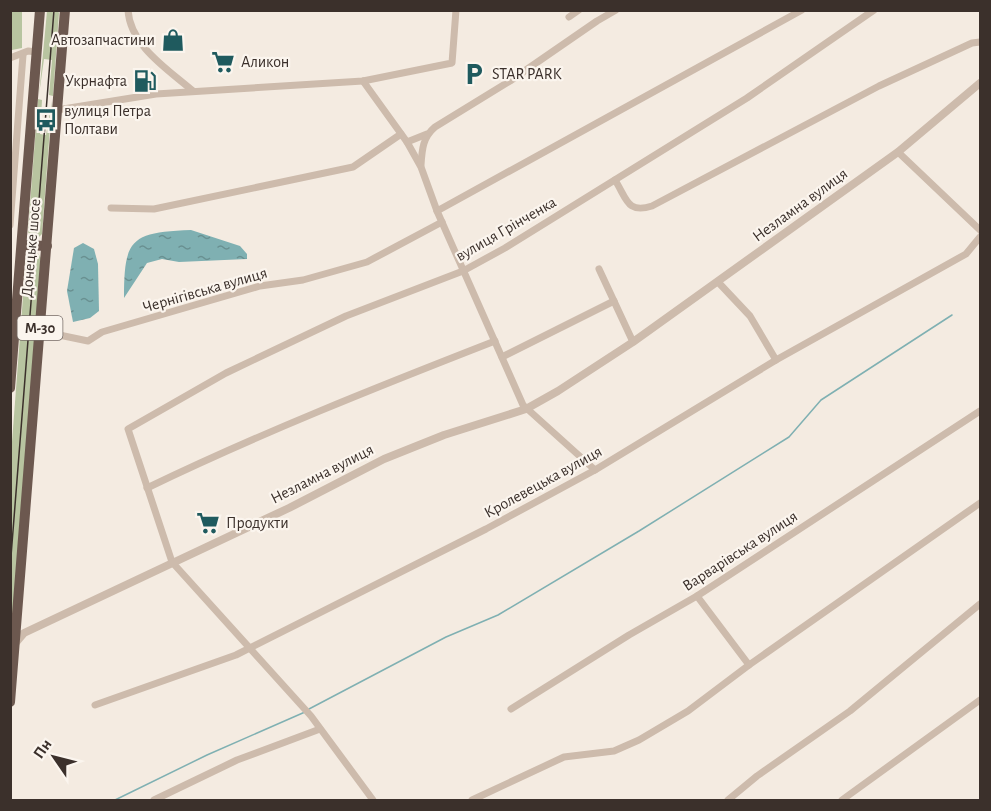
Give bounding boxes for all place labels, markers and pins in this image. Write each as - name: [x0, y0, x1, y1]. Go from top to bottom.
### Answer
- shop icon: Автозапчастини: [160, 27, 186, 53]
- place label: Автозапчастини: [51, 32, 155, 48]
- supermarket icon: Аликон: [210, 49, 236, 75]
- place label: Аликон: [241, 54, 289, 70]
- parking icon: STAR PARK: [461, 61, 487, 87]
- place label: STAR PARK: [492, 66, 562, 82]
- fuel station icon: Укрнафта: [132, 68, 158, 94]
- place label: Укрнафта: [65, 73, 127, 89]
- place label: вулиця Петра Полтави: [64, 103, 151, 137]
- bus stop icon: вулиця Петра Полтави: [33, 107, 59, 133]
- supermarket icon: Продукти: [195, 510, 221, 536]
- place label: Продукти: [226, 515, 289, 532]

